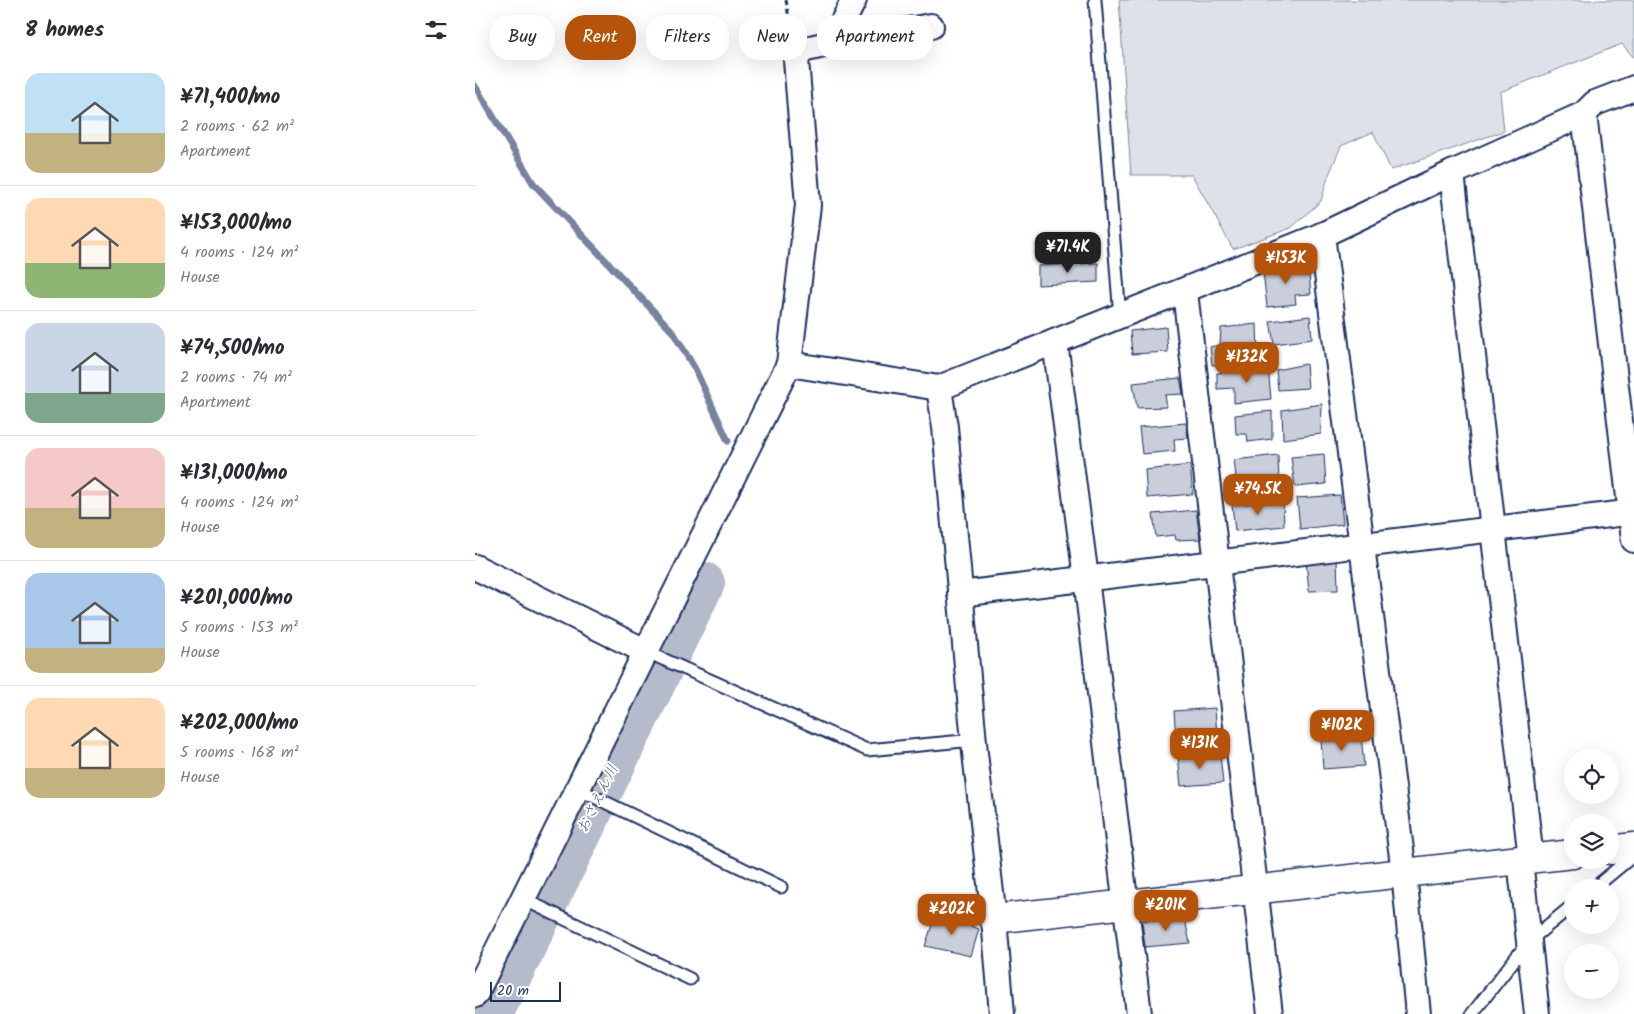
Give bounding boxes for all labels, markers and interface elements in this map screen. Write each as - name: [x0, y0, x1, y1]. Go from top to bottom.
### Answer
- text: 8 homes: [25, 14, 104, 47]
- chip: Buy: [490, 15, 555, 60]
- chip: Rent: [565, 15, 636, 60]
- chip: Filters: [646, 15, 729, 60]
- chip: New: [739, 15, 807, 60]
- chip: Apartment: [817, 15, 933, 60]
- icon: filters: [422, 16, 450, 44]
- text: ¥71,400/mo: [180, 81, 280, 114]
- icon: home: [65, 93, 125, 153]
- text: 2 rooms · 62 m²: [180, 114, 294, 139]
- text: Apartment: [180, 139, 251, 164]
- text: ¥153,000/mo: [180, 207, 292, 240]
- icon: home: [65, 218, 125, 278]
- pin: ¥71.4K: [1027, 232, 1109, 274]
- text: ¥71.4K: [1046, 235, 1090, 260]
- text: 4 rooms · 124 m²: [180, 240, 298, 265]
- pin: ¥153K: [1251, 242, 1321, 285]
- text: ¥153K: [1265, 246, 1307, 271]
- text: House: [180, 265, 220, 290]
- text: ¥74,500/mo: [180, 332, 285, 365]
- pin: ¥132K: [1212, 342, 1282, 384]
- icon: home: [65, 343, 125, 403]
- text: ¥132K: [1226, 345, 1268, 370]
- text: 2 rooms · 74 m²: [180, 365, 292, 390]
- text: Apartment: [180, 390, 251, 415]
- text: ¥131,000/mo: [180, 457, 288, 490]
- icon: home: [65, 468, 125, 528]
- pin: ¥74.5K: [1217, 474, 1299, 516]
- text: ¥74.5K: [1234, 477, 1282, 502]
- text: 4 rooms · 124 m²: [180, 490, 298, 515]
- text: House: [180, 515, 220, 540]
- text: ¥201,000/mo: [180, 582, 293, 615]
- icon: home: [65, 593, 125, 653]
- text: 5 rooms · 153 m²: [180, 615, 298, 640]
- text: House: [180, 640, 220, 665]
- text: ¥202,000/mo: [180, 707, 299, 740]
- pin: ¥102K: [1307, 710, 1377, 752]
- text: ¥102K: [1321, 713, 1363, 738]
- icon: home: [65, 718, 125, 778]
- pin: ¥131K: [1165, 728, 1235, 770]
- text: ¥131K: [1181, 731, 1219, 756]
- text: 5 rooms · 168 m²: [180, 740, 299, 765]
- map controls: [1564, 749, 1619, 999]
- button: locate: [1564, 749, 1619, 804]
- water label: おさえん川: [571, 760, 625, 838]
- text: House: [180, 765, 220, 790]
- button: layers: [1564, 814, 1619, 869]
- button: +: [1564, 879, 1619, 934]
- pin: ¥201K: [1131, 890, 1201, 932]
- text: ¥201K: [1145, 893, 1187, 918]
- pin: ¥202K: [917, 894, 987, 936]
- text: ¥202K: [929, 897, 975, 922]
- button: −: [1564, 944, 1619, 999]
- scale bar: [490, 979, 561, 1002]
- text: 20 m: [497, 980, 529, 1002]

